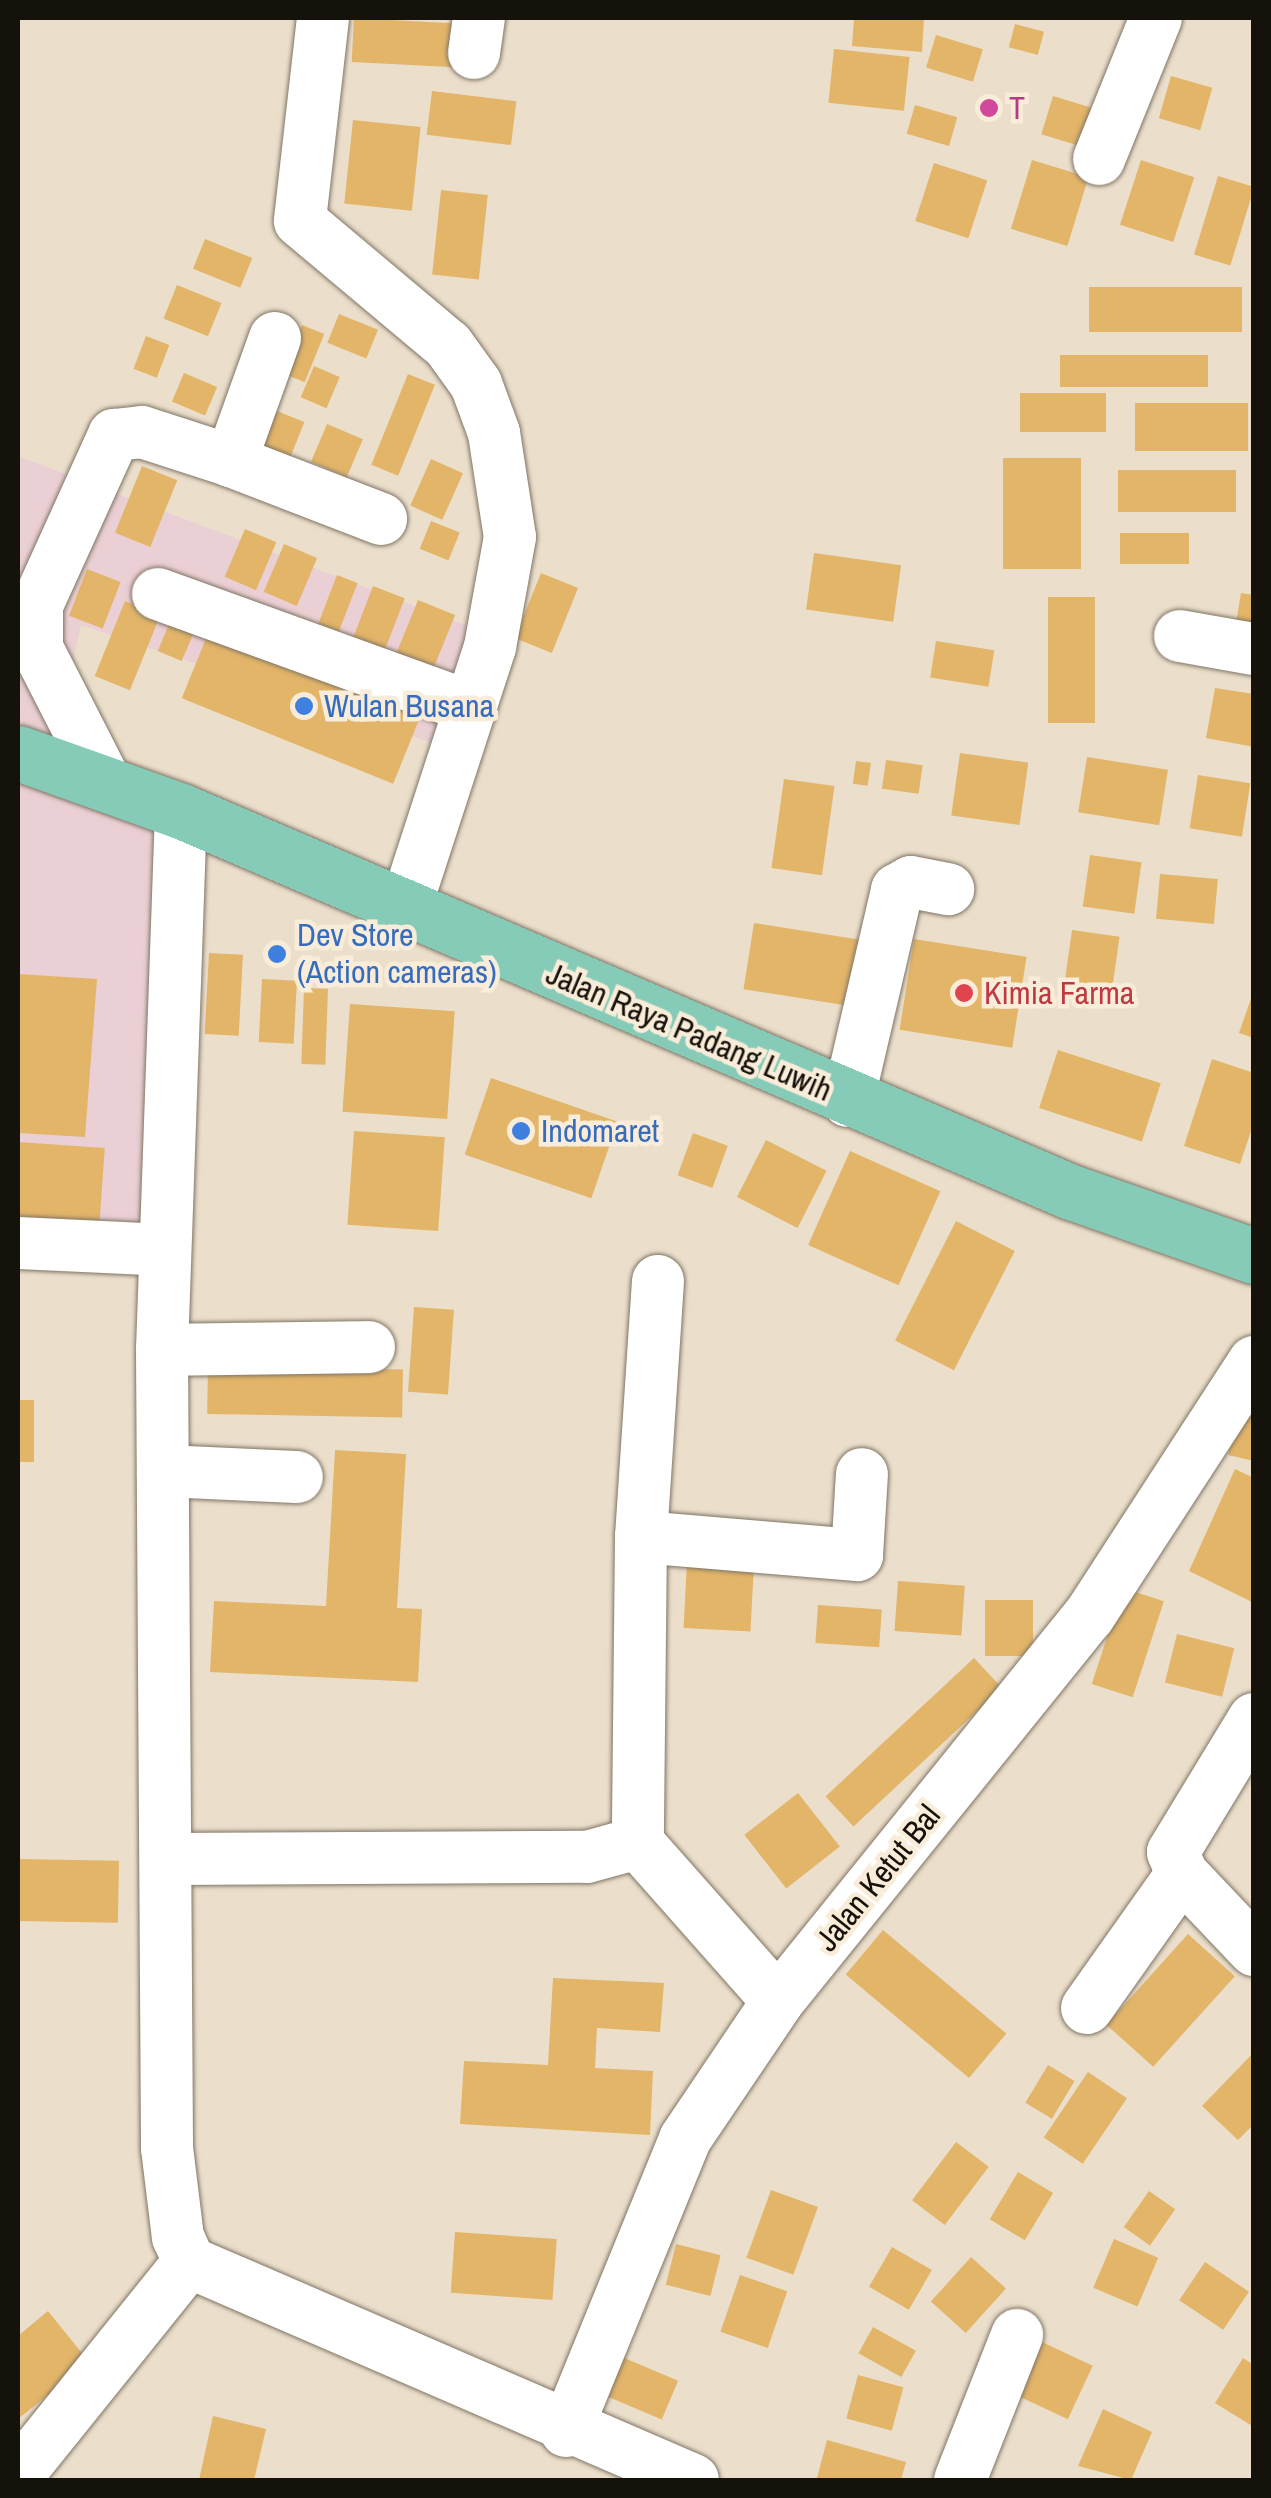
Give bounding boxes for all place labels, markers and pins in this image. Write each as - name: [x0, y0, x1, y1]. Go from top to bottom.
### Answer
- place label: T: [1009, 89, 1025, 127]
- marker: T: [978, 97, 1000, 119]
- place label: Wulan Busana: [324, 687, 494, 725]
- marker: Wulan Busana: [293, 695, 315, 717]
- place label: Dev Store (Action cameras): [297, 917, 497, 992]
- marker: Dev Store (Action cameras): [266, 943, 288, 965]
- place label: Kimia Farma: [984, 974, 1134, 1012]
- marker: Kimia Farma: [953, 982, 975, 1004]
- place label: Indomaret: [541, 1112, 659, 1150]
- marker: Indomaret: [510, 1120, 532, 1142]

